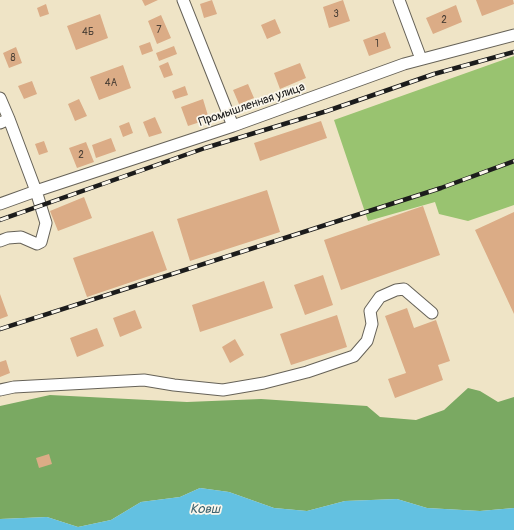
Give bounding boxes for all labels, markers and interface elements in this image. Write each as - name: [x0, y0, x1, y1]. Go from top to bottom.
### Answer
- house number: 3: [333, 8, 339, 20]
- house number: 2: [441, 14, 447, 26]
- house number: 7: [156, 24, 162, 36]
- house number: 4Б: [82, 26, 94, 38]
- house number: 1: [375, 38, 379, 50]
- house number: 8: [10, 52, 16, 64]
- house number: 4А: [105, 77, 117, 89]
- street label: Промышленная улица: [197, 80, 307, 130]
- house number: 2: [78, 149, 84, 161]
- water label: Ковш: [190, 502, 220, 518]

